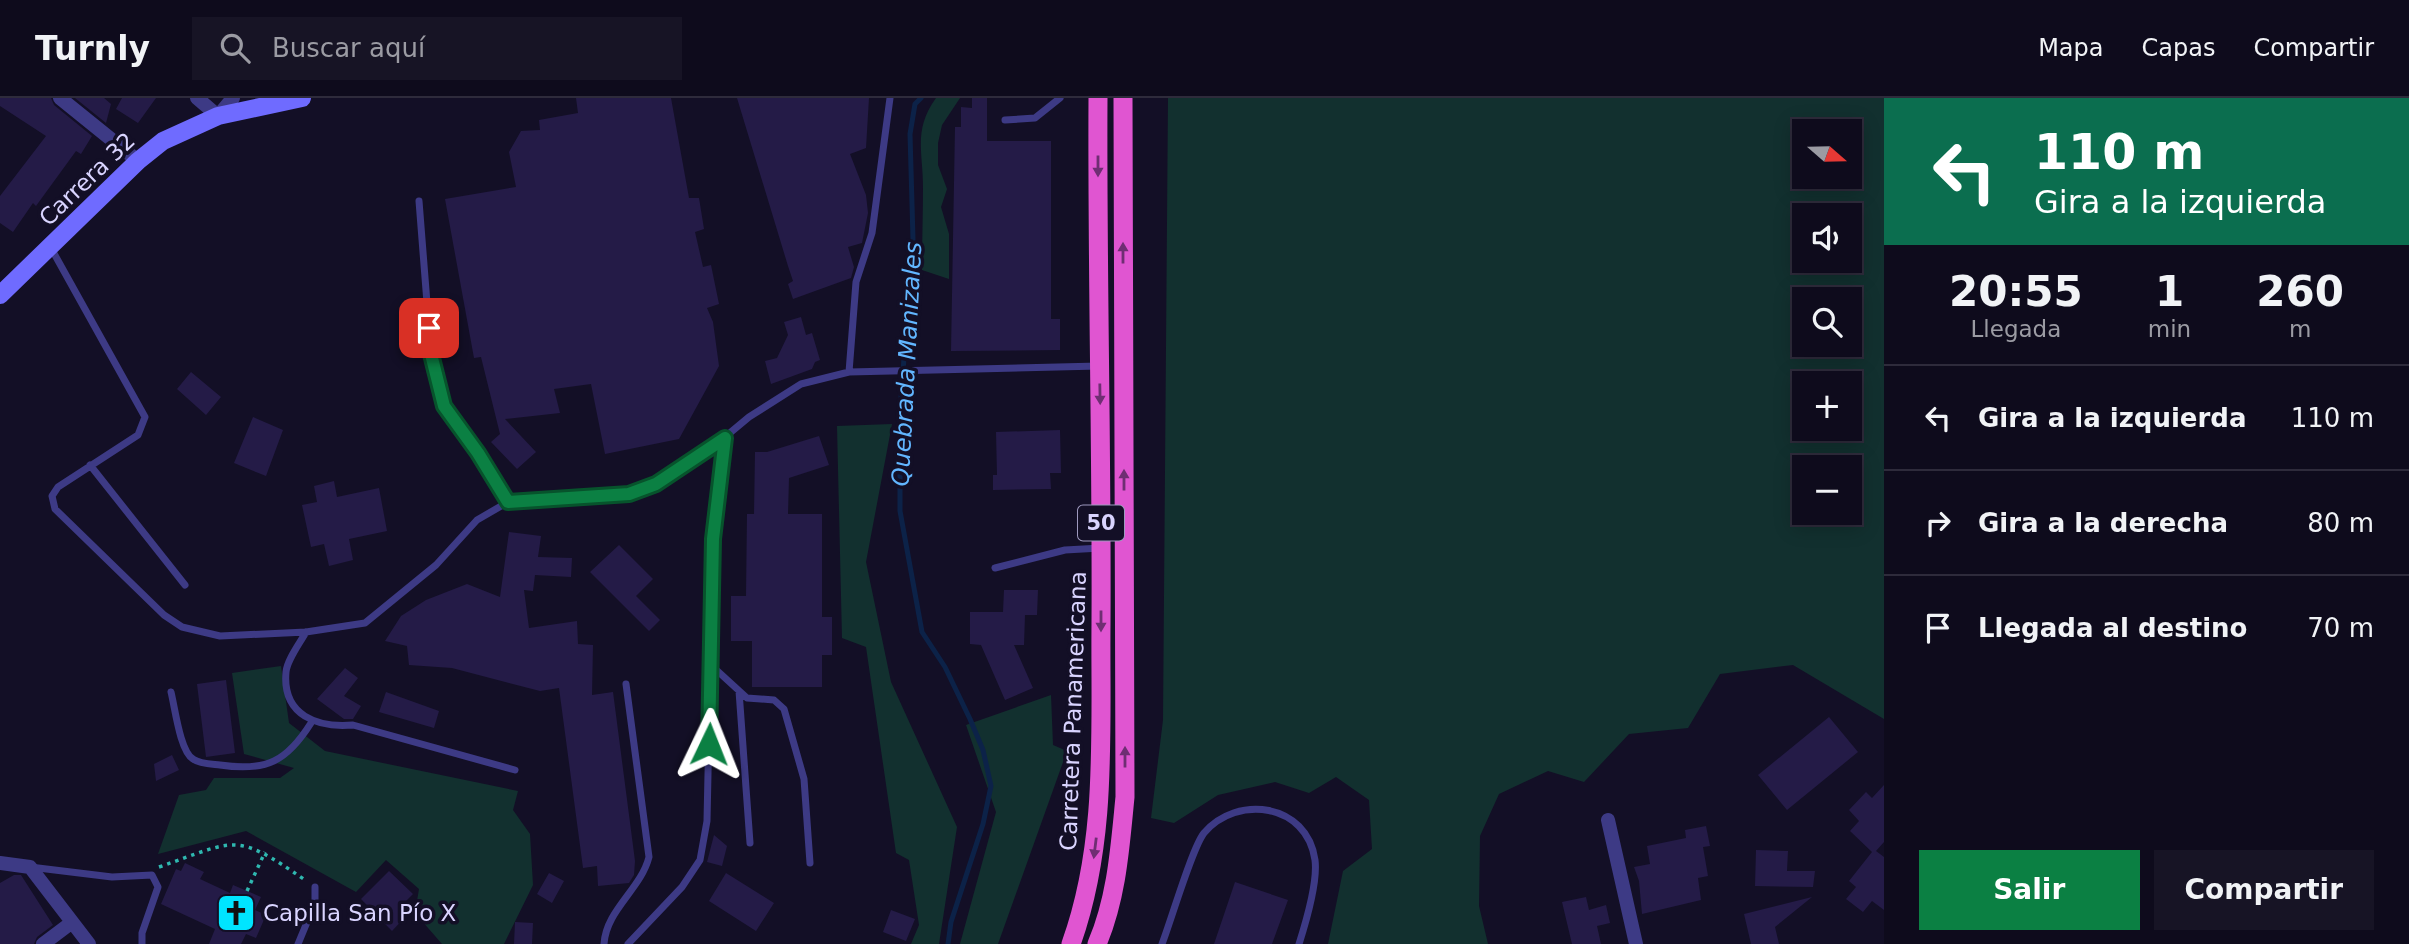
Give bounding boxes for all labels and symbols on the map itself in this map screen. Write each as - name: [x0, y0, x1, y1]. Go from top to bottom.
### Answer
- north arrow: [1792, 119, 1862, 189]
- street label: Carrera 32: [34, 127, 140, 231]
- one-way arrow: [1092, 155, 1104, 177]
- water label: Quebrada Manizales: [887, 241, 927, 487]
- one-way arrow: [1117, 242, 1129, 264]
- pin: [399, 298, 459, 358]
- one-way arrow: [1094, 383, 1106, 405]
- one-way arrow: [1118, 469, 1130, 491]
- road number: 50: [1078, 506, 1124, 540]
- street label: Carretera Panamericana: [1055, 571, 1091, 851]
- one-way arrow: [1095, 610, 1107, 632]
- position arrow: [672, 707, 746, 781]
- one-way arrow: [1119, 746, 1131, 768]
- one-way arrow: [1089, 838, 1100, 860]
- church icon: Capilla San Pío X: [215, 892, 257, 934]
- place label: Capilla San Pío X: [263, 900, 457, 926]

